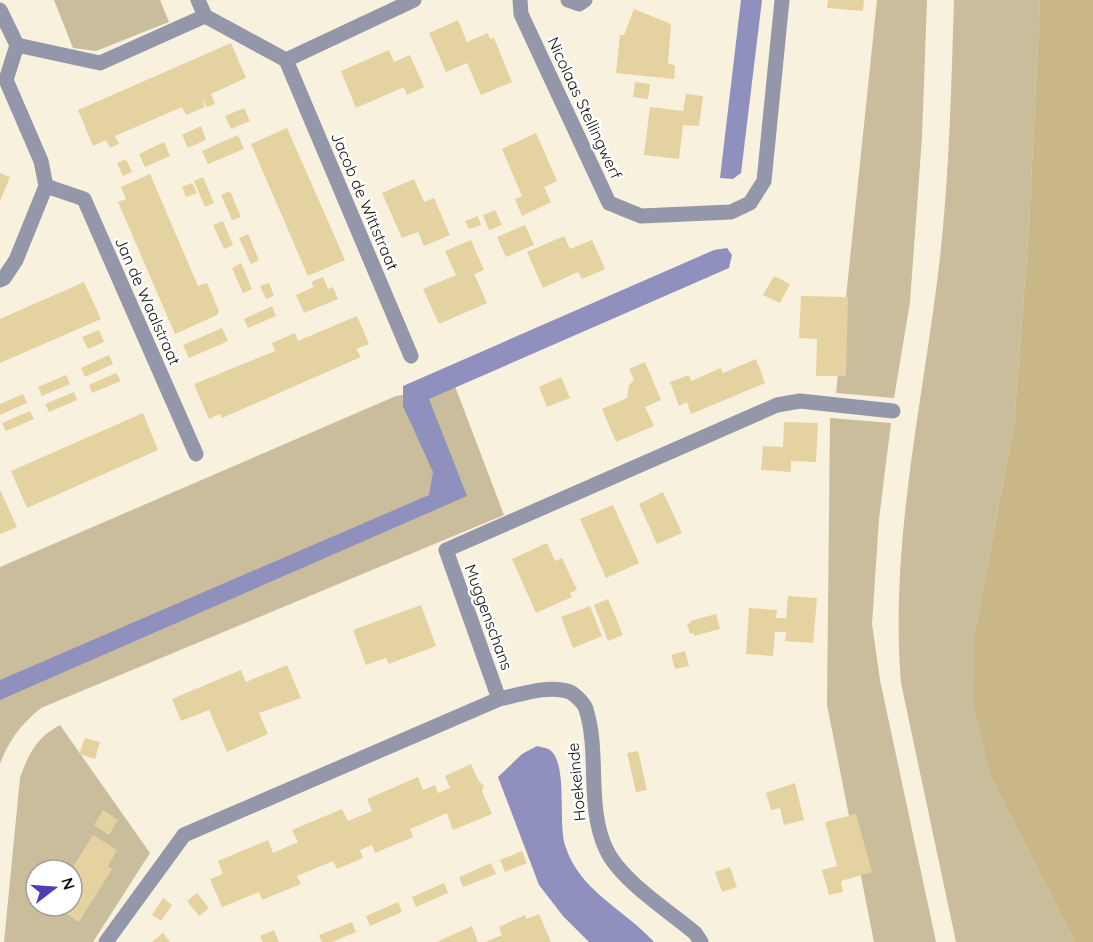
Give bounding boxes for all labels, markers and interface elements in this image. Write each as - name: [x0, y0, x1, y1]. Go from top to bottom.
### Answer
- street label: Nicolaas Stellingwerf: [543, 34, 627, 182]
- street label: Jacob de Wittstraat: [327, 129, 403, 273]
- street label: Jan de Waalstraat: [111, 234, 185, 368]
- street label: Muggenschans: [461, 561, 517, 673]
- street label: Hoekeinde: [563, 742, 589, 822]
- north arrow: [24, 858, 84, 918]
- text: N: [57, 875, 80, 892]

